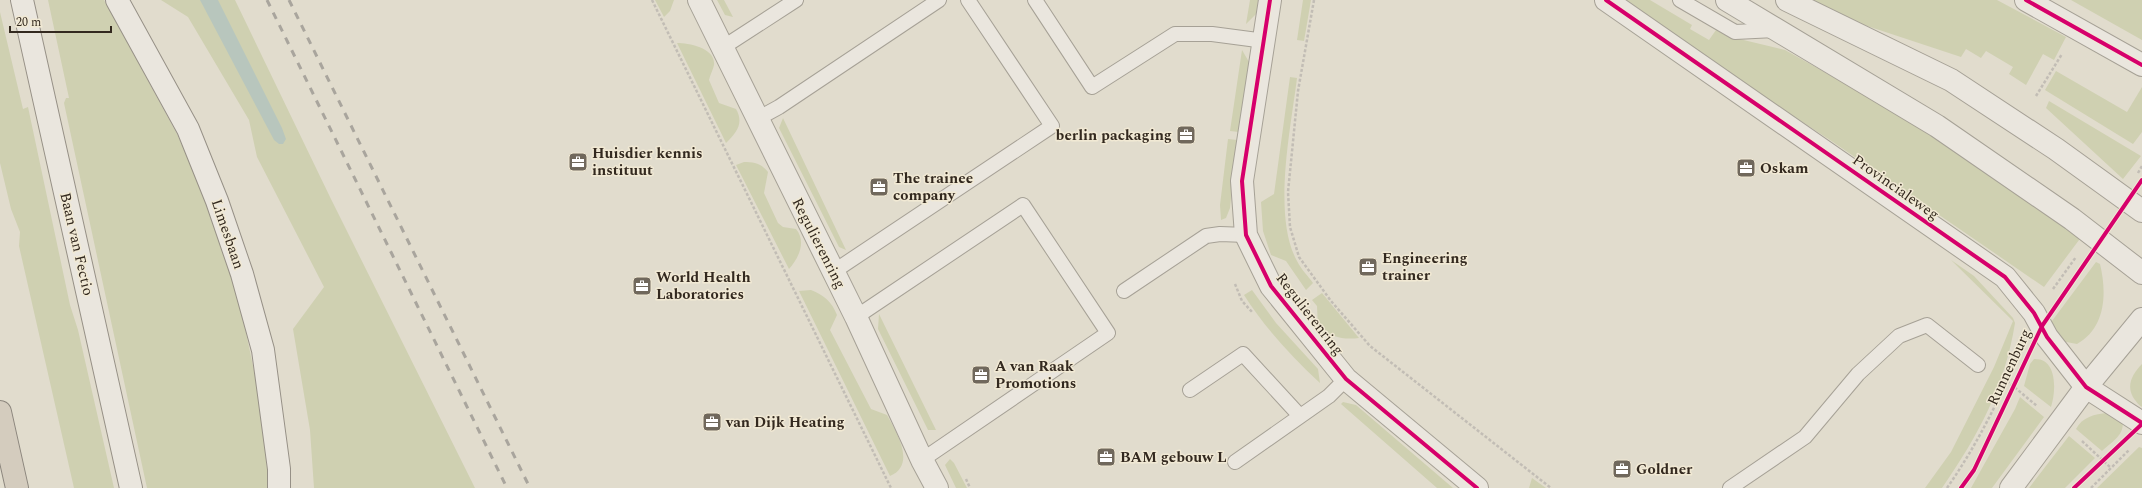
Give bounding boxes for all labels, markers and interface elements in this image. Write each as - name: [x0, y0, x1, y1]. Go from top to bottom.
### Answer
- scale bar: [10, 8, 111, 34]
- text: 20 m: [16, 13, 41, 32]
- place label: berlin packaging: [1055, 124, 1172, 147]
- office icon: berlin packaging: [1175, 124, 1197, 146]
- place label: Huisdier kennis instituut: [592, 142, 703, 182]
- street label: Provincialeweg: [1847, 149, 1944, 226]
- office icon: Huisdier kennis instituut: [567, 151, 589, 173]
- office icon: Oskam: [1735, 157, 1757, 179]
- place label: Oskam: [1760, 157, 1809, 180]
- place label: The trainee company: [893, 167, 973, 207]
- office icon: The trainee company: [868, 176, 890, 198]
- street label: Baan van Fectio: [53, 190, 100, 298]
- street label: Regulierenring: [786, 194, 851, 293]
- street label: Limesbaan: [205, 196, 250, 272]
- place label: Engineering trainer: [1382, 247, 1468, 287]
- office icon: Engineering trainer: [1357, 256, 1379, 278]
- place label: World Health Laboratories: [656, 266, 751, 306]
- street label: Regulierenring: [1270, 268, 1349, 361]
- office icon: World Health Laboratories: [631, 275, 653, 297]
- street label: Runnenburg: [1982, 325, 2037, 409]
- place label: A van Raak Promotions: [995, 355, 1076, 395]
- office icon: A van Raak Promotions: [970, 364, 992, 386]
- office icon: van Dijk Heating: [701, 411, 723, 433]
- place label: van Dijk Heating: [725, 411, 845, 434]
- office icon: BAM gebouw L: [1095, 446, 1117, 468]
- place label: BAM gebouw L: [1120, 446, 1227, 469]
- office icon: Goldner: [1611, 458, 1633, 480]
- place label: Goldner: [1636, 458, 1693, 481]

